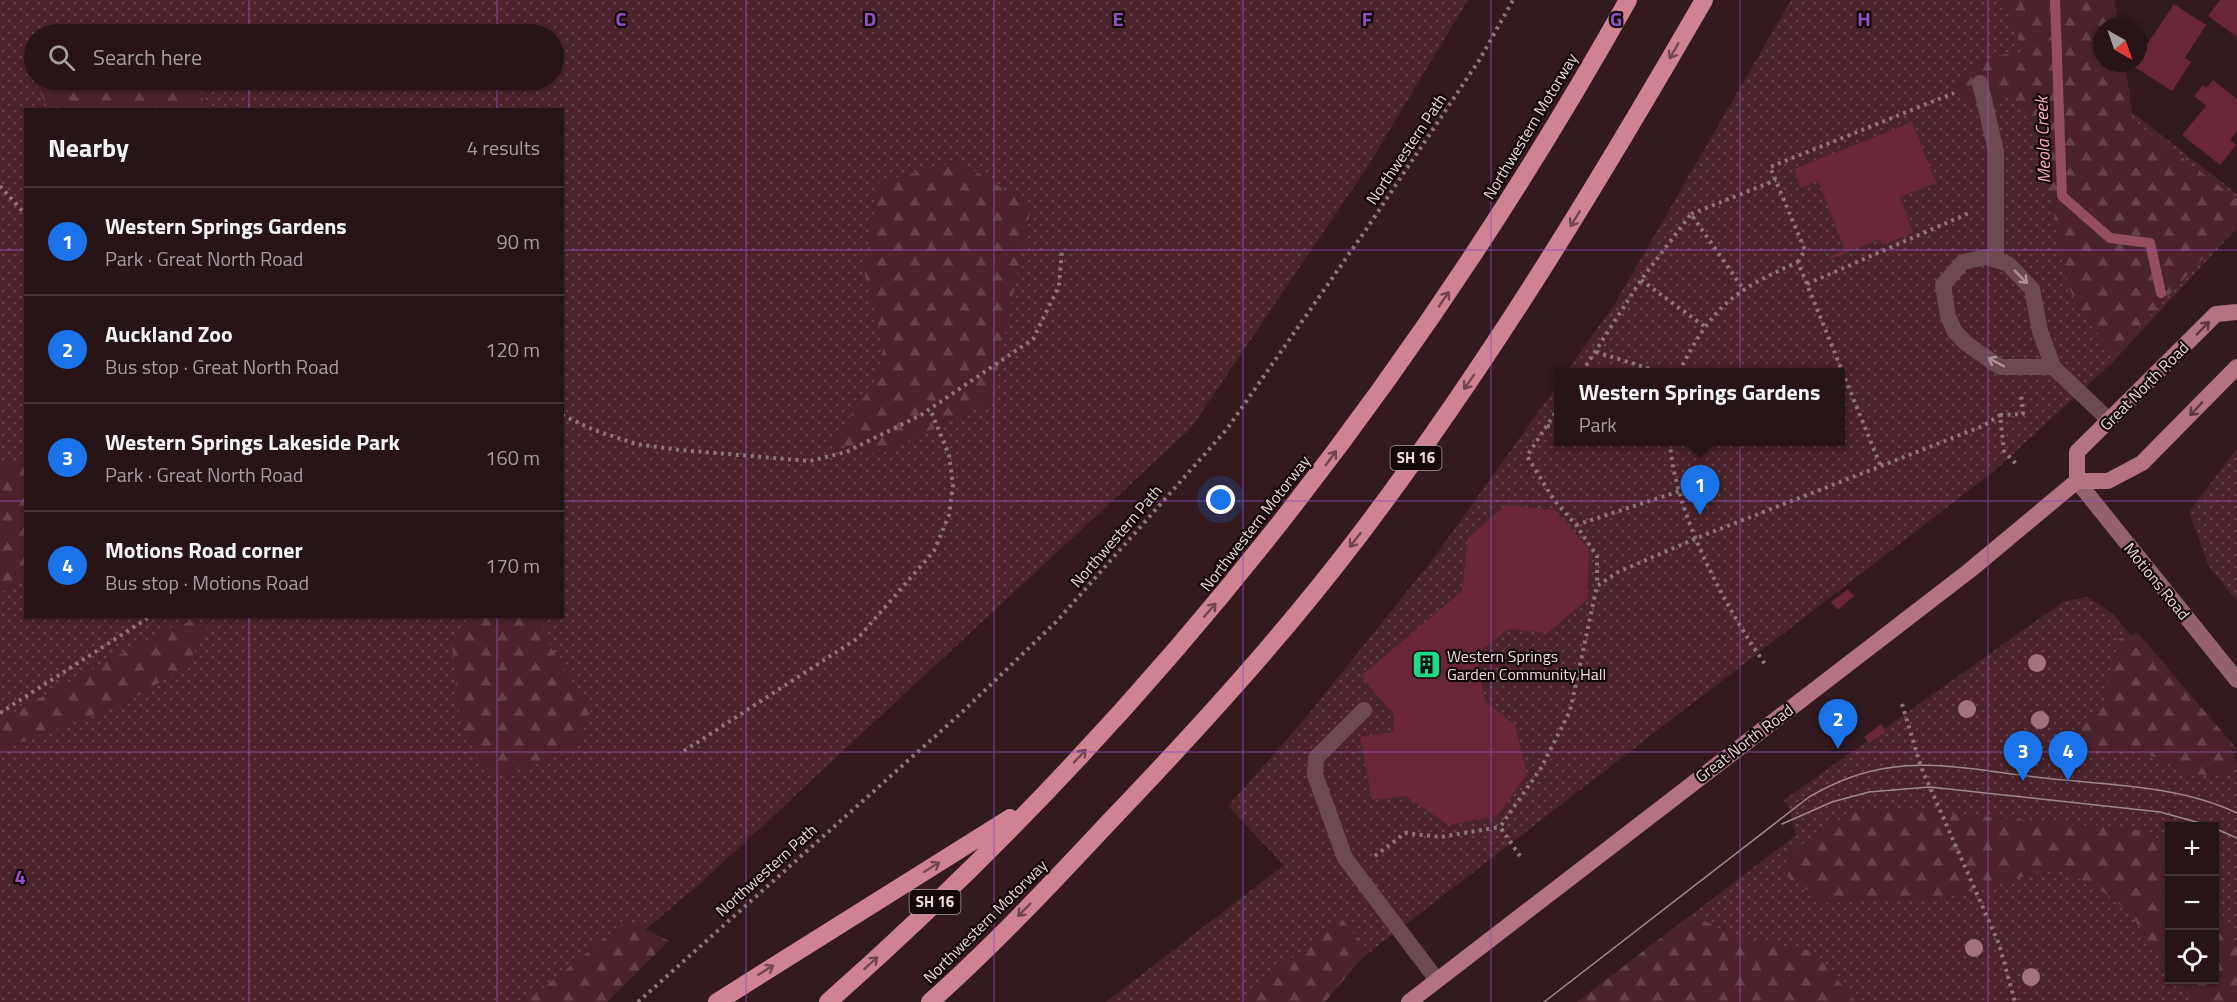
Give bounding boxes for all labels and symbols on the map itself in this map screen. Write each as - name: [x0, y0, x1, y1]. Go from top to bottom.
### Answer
- text: C: [616, 3, 627, 34]
- text: D: [864, 3, 876, 34]
- text: E: [1112, 3, 1124, 34]
- text: F: [1362, 3, 1373, 34]
- text: G: [1610, 3, 1622, 34]
- text: H: [1857, 3, 1871, 34]
- north arrow: [2093, 18, 2147, 72]
- one-way arrow: [1668, 42, 1680, 59]
- street label: Northwestern Motorway: [1477, 48, 1583, 204]
- street label: Northwestern Path: [1360, 89, 1452, 209]
- water label: Meola Creek: [2027, 94, 2058, 184]
- one-way arrow: [1569, 210, 1581, 227]
- one-way arrow: [2013, 269, 2028, 284]
- one-way arrow: [1438, 291, 1450, 307]
- one-way arrow: [2195, 321, 2210, 336]
- street label: Great North Road: [2094, 336, 2194, 436]
- one-way arrow: [1987, 356, 2005, 368]
- one-way arrow: [1463, 374, 1475, 390]
- one-way arrow: [2189, 402, 2204, 417]
- road number: SH 16: [1390, 446, 1442, 470]
- street label: Northwestern Motorway: [1194, 450, 1316, 596]
- one-way arrow: [1325, 450, 1337, 466]
- pin: 1: [1680, 466, 1720, 515]
- street label: Northwestern Path: [1064, 479, 1168, 593]
- your location: [1206, 485, 1235, 514]
- one-way arrow: [1349, 532, 1362, 548]
- street label: Motions Road: [2118, 537, 2196, 625]
- one-way arrow: [1203, 603, 1217, 618]
- place label: Western Springs Garden Community Hall: [1447, 644, 1606, 686]
- building icon: Western Springs Garden Community Hall: [1410, 649, 1442, 681]
- street label: Great North Road: [1690, 698, 1798, 788]
- pin: 2: [1818, 700, 1858, 749]
- pin: 3: [2004, 732, 2042, 781]
- pin: 4: [2048, 732, 2088, 781]
- one-way arrow: [1073, 749, 1087, 764]
- street label: Northwestern Path: [710, 818, 822, 922]
- street label: Northwestern Motorway: [917, 853, 1053, 989]
- text: 4: [14, 861, 26, 892]
- one-way arrow: [923, 861, 940, 873]
- road number: SH 16: [910, 890, 960, 914]
- one-way arrow: [1017, 903, 1031, 918]
- one-way arrow: [864, 956, 879, 970]
- one-way arrow: [758, 964, 775, 977]

